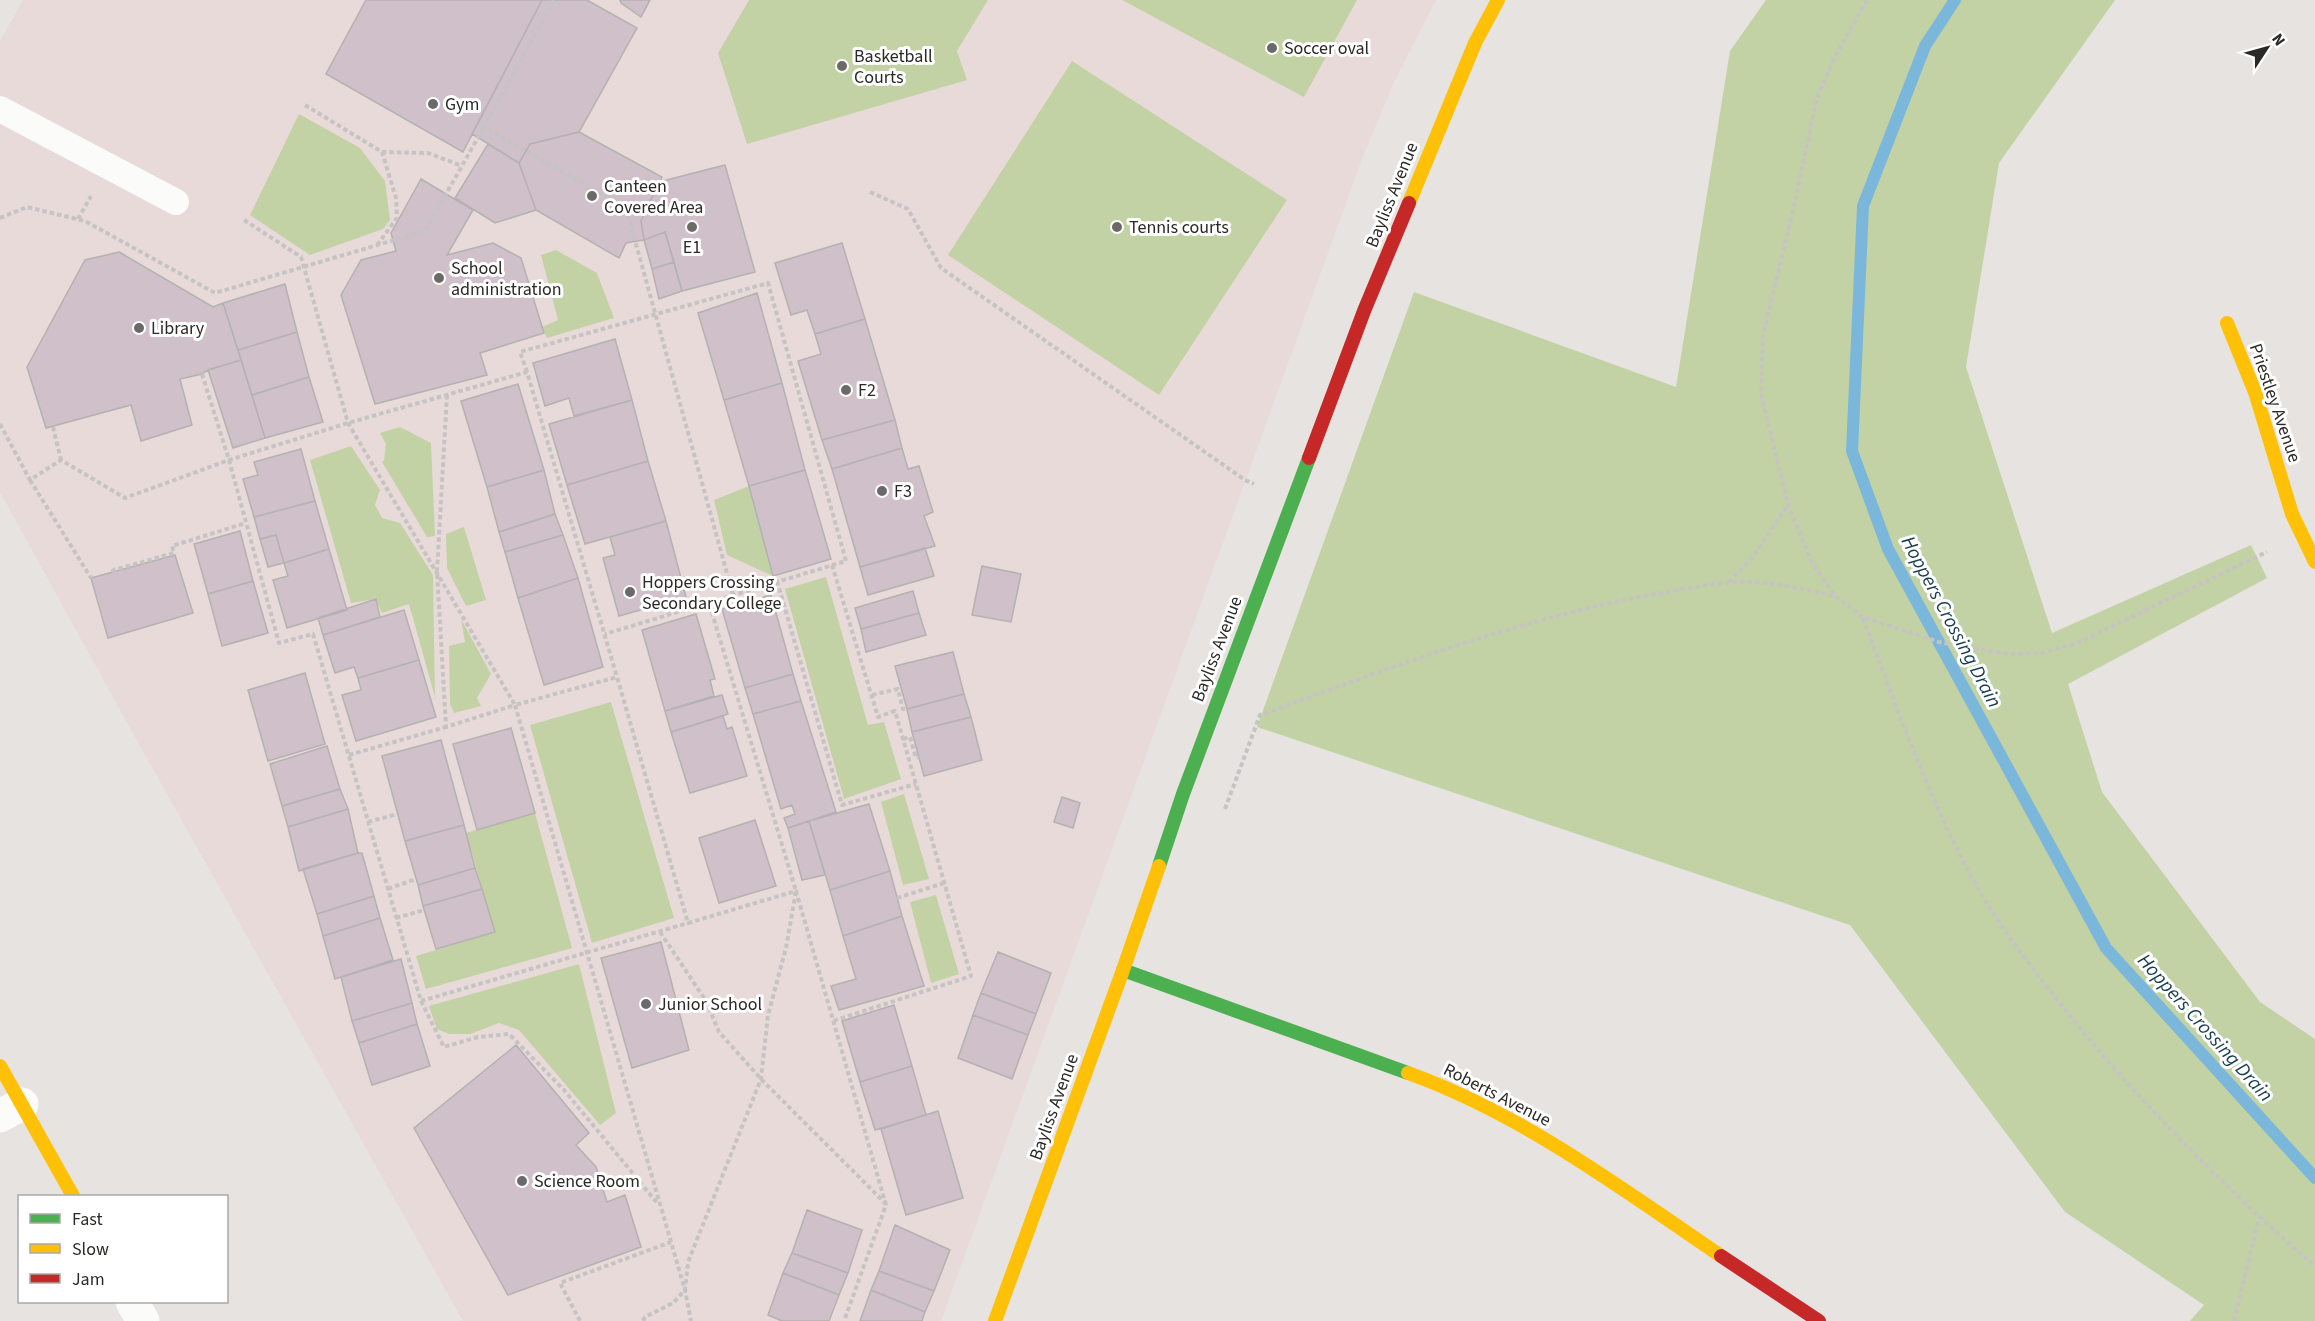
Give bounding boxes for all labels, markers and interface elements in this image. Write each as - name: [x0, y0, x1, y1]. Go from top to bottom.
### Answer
- north arrow: [2237, 18, 2297, 78]
- text: N: [2266, 29, 2290, 51]
- place label: Soccer oval: [1284, 36, 1369, 61]
- marker: Soccer oval: [1265, 41, 1279, 55]
- place label: Basketball Courts: [854, 44, 933, 90]
- marker: Basketball Courts: [835, 59, 849, 73]
- place label: Gym: [445, 92, 479, 117]
- marker: Gym: [426, 97, 440, 111]
- street label: Bayliss Avenue: [1360, 139, 1424, 251]
- place label: Canteen Covered Area: [604, 174, 703, 220]
- marker: Canteen Covered Area: [585, 189, 599, 203]
- place label: Tennis courts: [1129, 215, 1229, 240]
- marker: E1: [685, 220, 699, 234]
- marker: Tennis courts: [1110, 220, 1124, 234]
- place label: E1: [683, 235, 701, 260]
- place label: School administration: [451, 256, 562, 302]
- marker: School administration: [432, 271, 446, 285]
- place label: Library: [151, 316, 205, 341]
- marker: Library: [132, 321, 146, 335]
- street label: Priestley Avenue: [2243, 340, 2307, 466]
- place label: F2: [858, 378, 876, 403]
- marker: F2: [839, 383, 853, 397]
- place label: F3: [894, 479, 912, 504]
- marker: F3: [875, 484, 889, 498]
- water label: Hoppers Crossing Drain: [1894, 531, 2008, 713]
- place label: Hoppers Crossing Secondary College: [642, 570, 782, 616]
- marker: Hoppers Crossing Secondary College: [623, 585, 637, 599]
- street label: Bayliss Avenue: [1185, 593, 1249, 705]
- water label: Hoppers Crossing Drain: [2131, 948, 2279, 1108]
- place label: Junior School: [658, 992, 762, 1017]
- marker: Junior School: [639, 997, 653, 1011]
- street label: Bayliss Avenue: [1023, 1050, 1085, 1164]
- street label: Roberts Avenue: [1439, 1057, 1555, 1133]
- place label: Science Room: [534, 1169, 640, 1194]
- marker: Science Room: [515, 1174, 529, 1188]
- legend: [18, 1195, 228, 1303]
- text: Fast: [72, 1207, 103, 1232]
- text: Slow: [72, 1237, 109, 1262]
- text: Jam: [72, 1267, 105, 1292]

